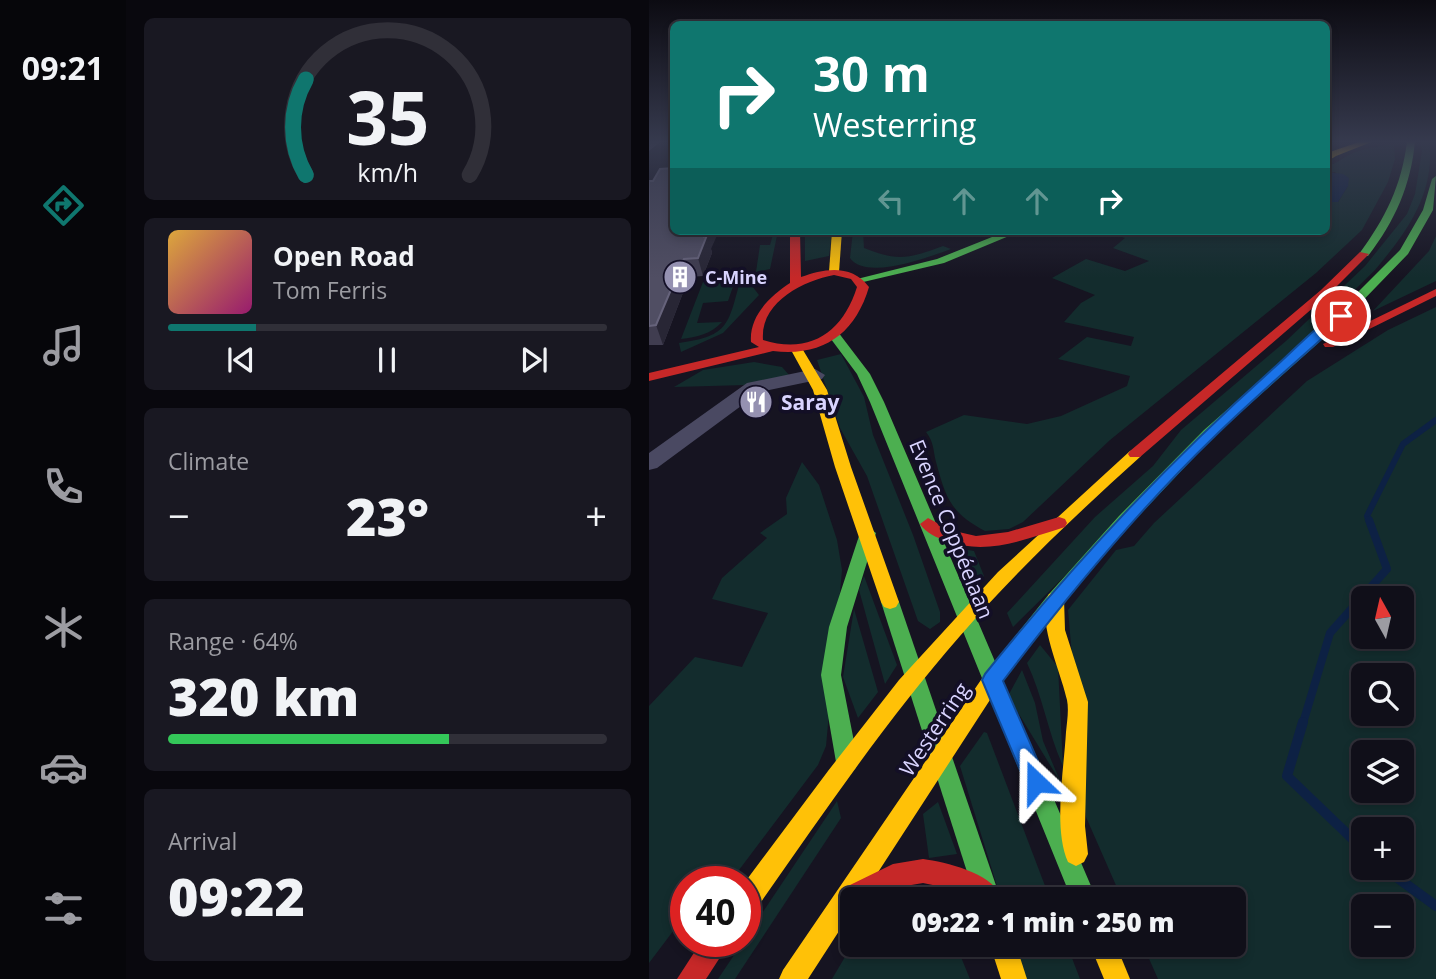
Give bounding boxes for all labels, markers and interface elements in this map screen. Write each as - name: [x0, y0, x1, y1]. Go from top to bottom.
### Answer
- text: 30 m: [813, 40, 930, 106]
- text: 09:21: [22, 46, 104, 89]
- icon: right: [698, 49, 789, 140]
- text: 35: [346, 67, 429, 166]
- text: Westerring: [813, 103, 976, 146]
- text: km/h: [357, 155, 418, 189]
- icon: directions: [39, 181, 88, 230]
- icon: left: [872, 182, 910, 220]
- icon: ahead: [945, 182, 983, 220]
- icon: ahead: [1018, 182, 1056, 220]
- icon: right: [1091, 182, 1129, 220]
- text: Open Road: [273, 238, 415, 274]
- building icon: C-Mine: [661, 258, 699, 296]
- place label: C-Mine: [705, 265, 767, 289]
- text: Tom Ferris: [273, 274, 387, 306]
- pin: [1311, 286, 1371, 346]
- icon: arrive: [1322, 297, 1360, 335]
- icon: music: [39, 321, 88, 370]
- icon: previous: [222, 341, 260, 379]
- icon: pause: [368, 341, 406, 379]
- icon: next: [515, 341, 553, 379]
- restaurant icon: Saray: [737, 383, 775, 421]
- place label: Saray: [781, 388, 839, 416]
- street label: Evence Coppéelaan: [903, 435, 1001, 623]
- text: Climate: [168, 445, 249, 477]
- icon: phone: [39, 462, 88, 511]
- text: 23°: [346, 480, 429, 551]
- text: −: [168, 489, 190, 541]
- text: +: [585, 489, 607, 541]
- north arrow: [1351, 586, 1414, 649]
- map controls: [1351, 586, 1414, 957]
- icon: climate: [39, 603, 88, 652]
- text: Range · 64%: [168, 625, 298, 657]
- text: 320 km: [168, 660, 359, 731]
- button: search: [1351, 663, 1414, 726]
- street label: Westerring: [892, 677, 976, 781]
- button: layers: [1351, 740, 1414, 803]
- icon: car: [39, 743, 88, 792]
- position arrow: [999, 745, 1073, 819]
- button: +: [1351, 817, 1414, 880]
- text: Arrival: [168, 825, 237, 857]
- text: 09:22: [168, 860, 305, 931]
- speed limit sign: 40: [670, 866, 761, 957]
- icon: filters: [39, 884, 88, 933]
- button: −: [1351, 894, 1414, 957]
- text: 09:22 · 1 min · 250 m: [912, 904, 1174, 940]

